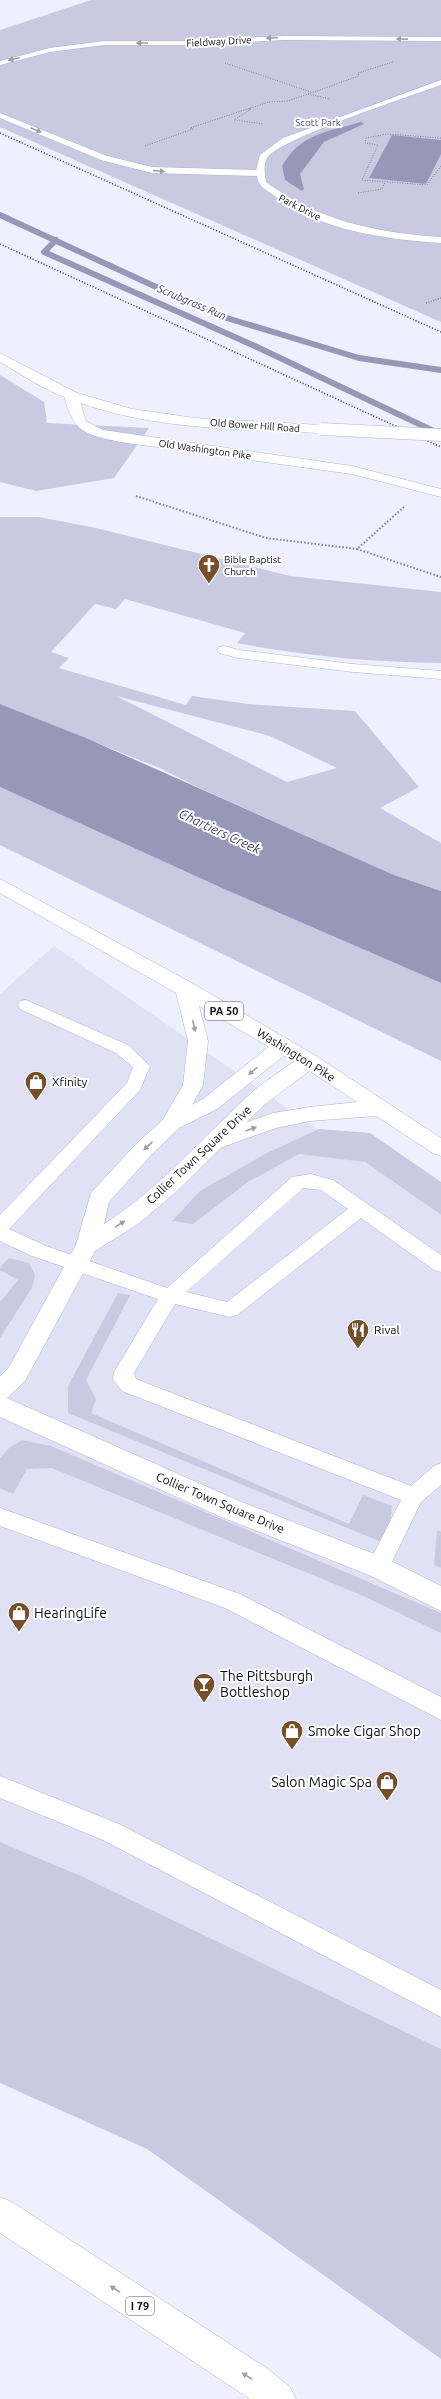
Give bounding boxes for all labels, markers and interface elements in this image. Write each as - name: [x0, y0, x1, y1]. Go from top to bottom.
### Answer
- street label: Fieldway Drive: [186, 34, 252, 49]
- one-way arrow: [266, 35, 278, 42]
- one-way arrow: [395, 36, 408, 42]
- one-way arrow: [135, 40, 148, 46]
- one-way arrow: [8, 56, 20, 62]
- park label: Scott Park: [295, 117, 341, 128]
- one-way arrow: [31, 127, 42, 133]
- one-way arrow: [153, 167, 165, 174]
- street label: Park Drive: [277, 192, 323, 223]
- water label: Scrubgrass Run: [155, 282, 228, 322]
- street label: Old Bower Hill Road: [210, 417, 300, 434]
- street label: Old Washington Pike: [158, 438, 252, 461]
- church icon: Bible Baptist Church: [196, 552, 222, 585]
- place label: Bible Baptist Church: [224, 554, 281, 577]
- water label: Chartiers Creek: [177, 806, 263, 856]
- road number: PA 50: [205, 1002, 243, 1020]
- one-way arrow: [192, 1020, 198, 1032]
- street label: Washington Pike: [255, 1025, 338, 1084]
- one-way arrow: [247, 1066, 258, 1075]
- shop icon: Xfinity: [23, 1069, 49, 1102]
- place label: Xfinity: [52, 1075, 87, 1088]
- street label: Collier Town Square Drive: [144, 1103, 254, 1206]
- one-way arrow: [245, 1125, 257, 1131]
- one-way arrow: [143, 1141, 153, 1150]
- one-way arrow: [114, 1221, 126, 1228]
- restaurant icon: Rival: [345, 1317, 371, 1350]
- place label: Rival: [374, 1323, 400, 1336]
- street label: Collier Town Square Drive: [154, 1470, 286, 1536]
- shop icon: HearingLife: [6, 1600, 32, 1633]
- place label: HearingLife: [34, 1605, 107, 1621]
- place label: The Pittsburgh Bottleshop: [220, 1668, 313, 1700]
- bar icon: The Pittsburgh Bottleshop: [191, 1671, 217, 1704]
- shop icon: Smoke Cigar Shop: [279, 1718, 305, 1751]
- place label: Smoke Cigar Shop: [308, 1723, 421, 1739]
- shop icon: Salon Magic Spa: [374, 1769, 400, 1802]
- place label: Salon Magic Spa: [271, 1774, 372, 1790]
- one-way arrow: [110, 2285, 120, 2293]
- road number: I 79: [126, 2297, 154, 2315]
- one-way arrow: [242, 2372, 252, 2380]

